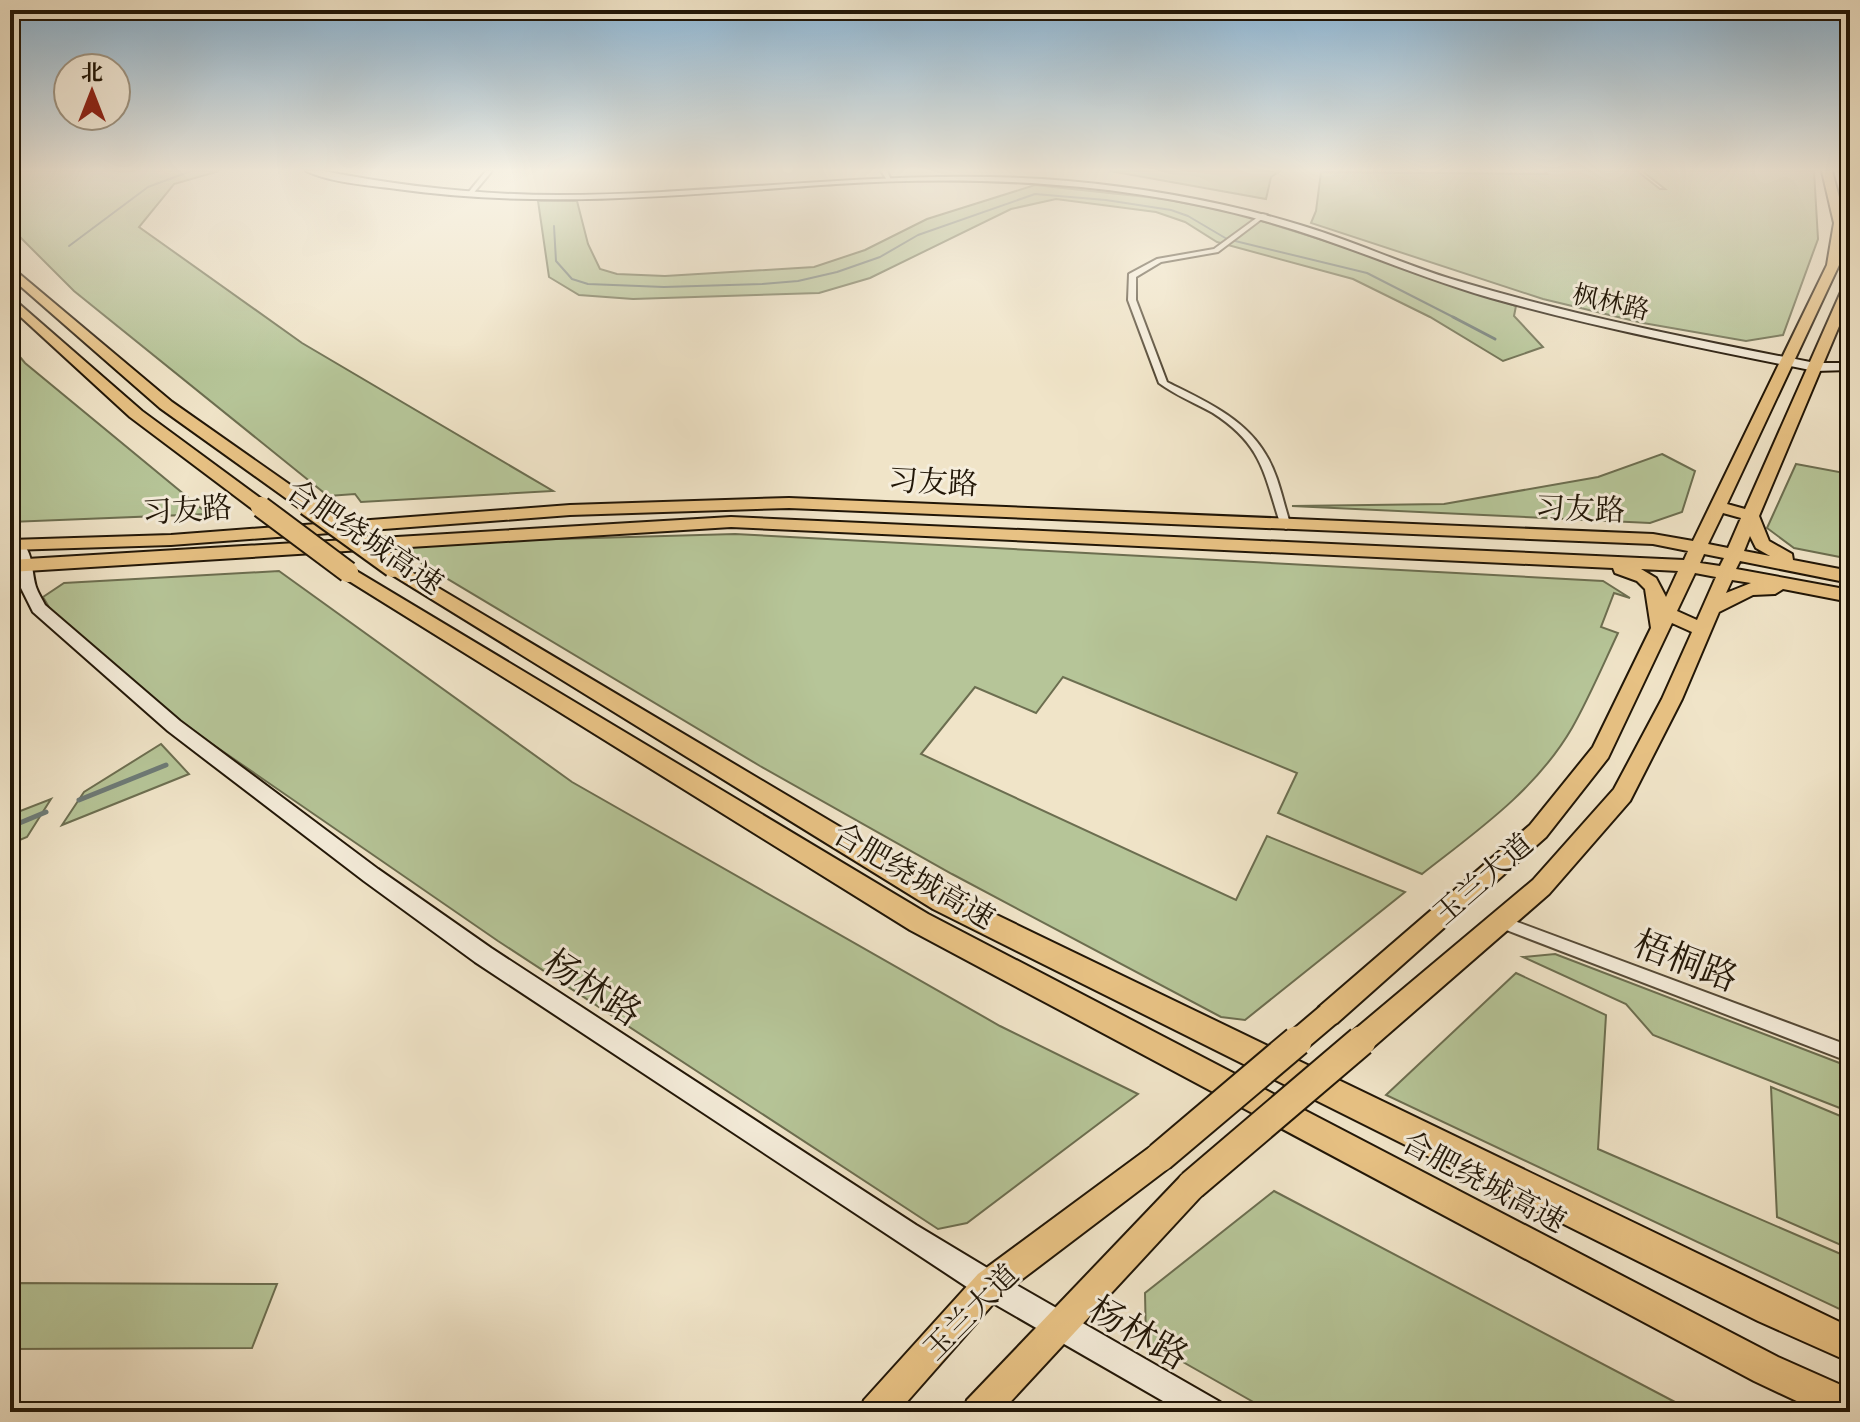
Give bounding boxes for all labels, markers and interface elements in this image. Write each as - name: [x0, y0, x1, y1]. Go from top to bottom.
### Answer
- north arrow: [52, 52, 132, 132]
- text: 北: [81, 60, 103, 86]
- street label: 枫林路: [1569, 279, 1652, 326]
- street label: 习友路: [887, 463, 979, 502]
- street label: 合肥绕城高速: [280, 473, 449, 602]
- street label: 习友路: [141, 490, 233, 531]
- street label: 习友路: [1534, 490, 1626, 529]
- street label: 合肥绕城高速: [827, 816, 1000, 937]
- street label: 玉兰大道: [1427, 827, 1540, 932]
- street label: 梧桐路: [1628, 922, 1744, 1000]
- street label: 杨林路: [536, 941, 649, 1035]
- street label: 合肥绕城高速: [1396, 1125, 1571, 1240]
- street label: 玉兰大道: [917, 1258, 1026, 1367]
- street label: 杨林路: [1081, 1288, 1196, 1378]

